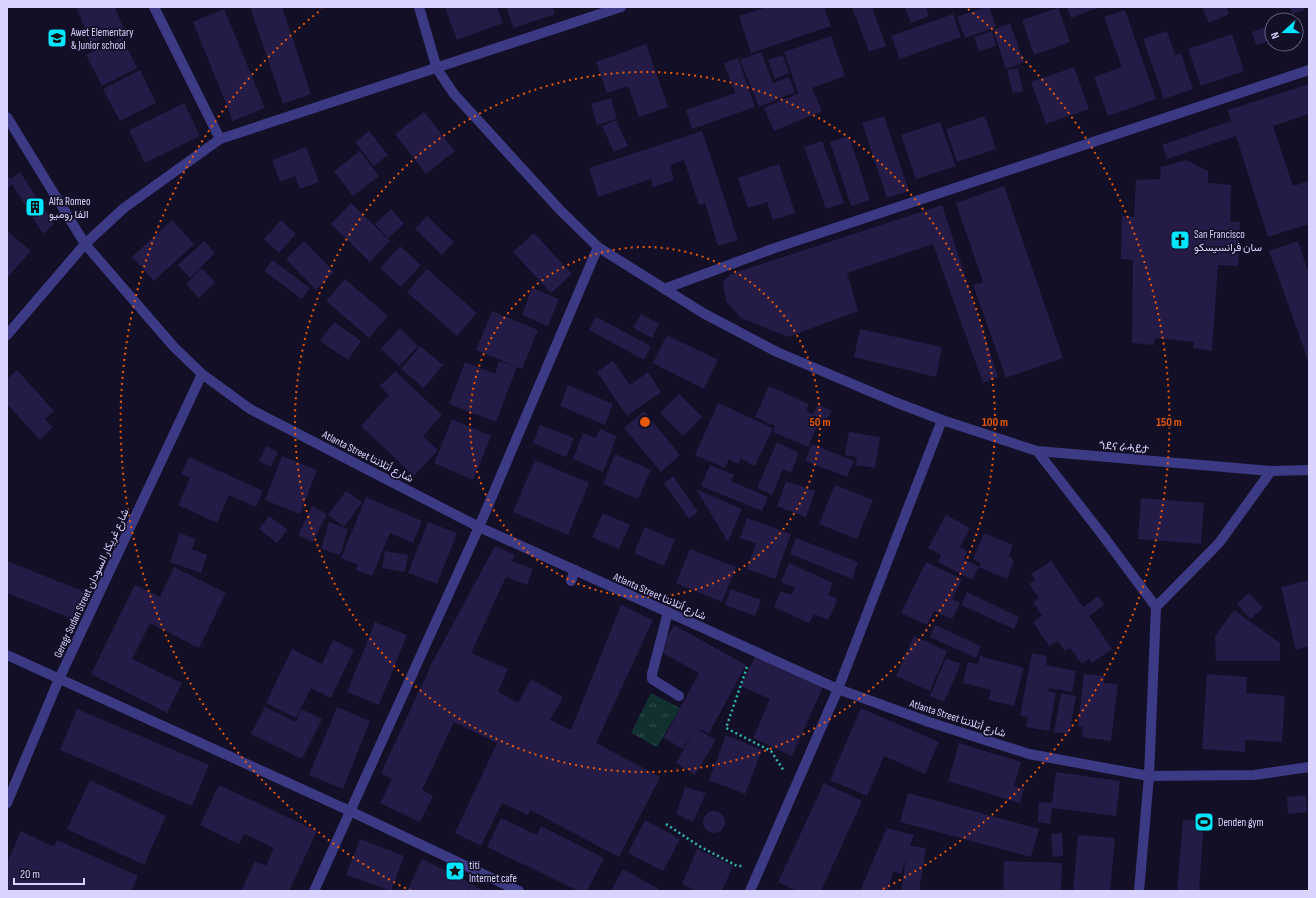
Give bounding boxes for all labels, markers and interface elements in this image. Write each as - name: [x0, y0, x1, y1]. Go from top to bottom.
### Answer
- north arrow: [1264, 12, 1304, 52]
- place label: Awet Elementary & Junior school: [70, 26, 134, 52]
- school or university icon: Awet Elementary & Junior school: [46, 27, 68, 49]
- text: N: [1268, 30, 1282, 40]
- place label: Alfa Romeo الفا روميو: [48, 195, 91, 221]
- building icon: Alfa Romeo الفا روميو: [24, 196, 46, 218]
- place label: San Francisco سان فرانسيسكو: [1194, 228, 1262, 254]
- church icon: San Francisco سان فرانسيسكو: [1169, 229, 1191, 251]
- centre of rings: [638, 415, 652, 429]
- text: 50 m: [810, 415, 830, 430]
- text: 100 m: [982, 415, 1008, 430]
- text: 150 m: [1156, 415, 1182, 430]
- street label: Atlanta Street شارع أتلانتا: [319, 427, 416, 486]
- street label: ጎደና ራሓይታ: [1098, 439, 1150, 456]
- street label: Geregr Sudan Street شارع غريكار السودان: [51, 506, 133, 660]
- street label: Atlanta Street شارع أتلانتا: [610, 570, 709, 624]
- street label: Atlanta Street شارع أتلانتا: [907, 696, 1008, 741]
- sports icon: Denden gym: [1193, 811, 1215, 833]
- place label: Denden gym: [1218, 816, 1264, 829]
- place label: titi Internet cafe: [469, 859, 517, 885]
- scale bar: [14, 860, 84, 886]
- place icon: titi Internet cafe: [444, 860, 466, 882]
- text: 20 m: [20, 867, 40, 882]

